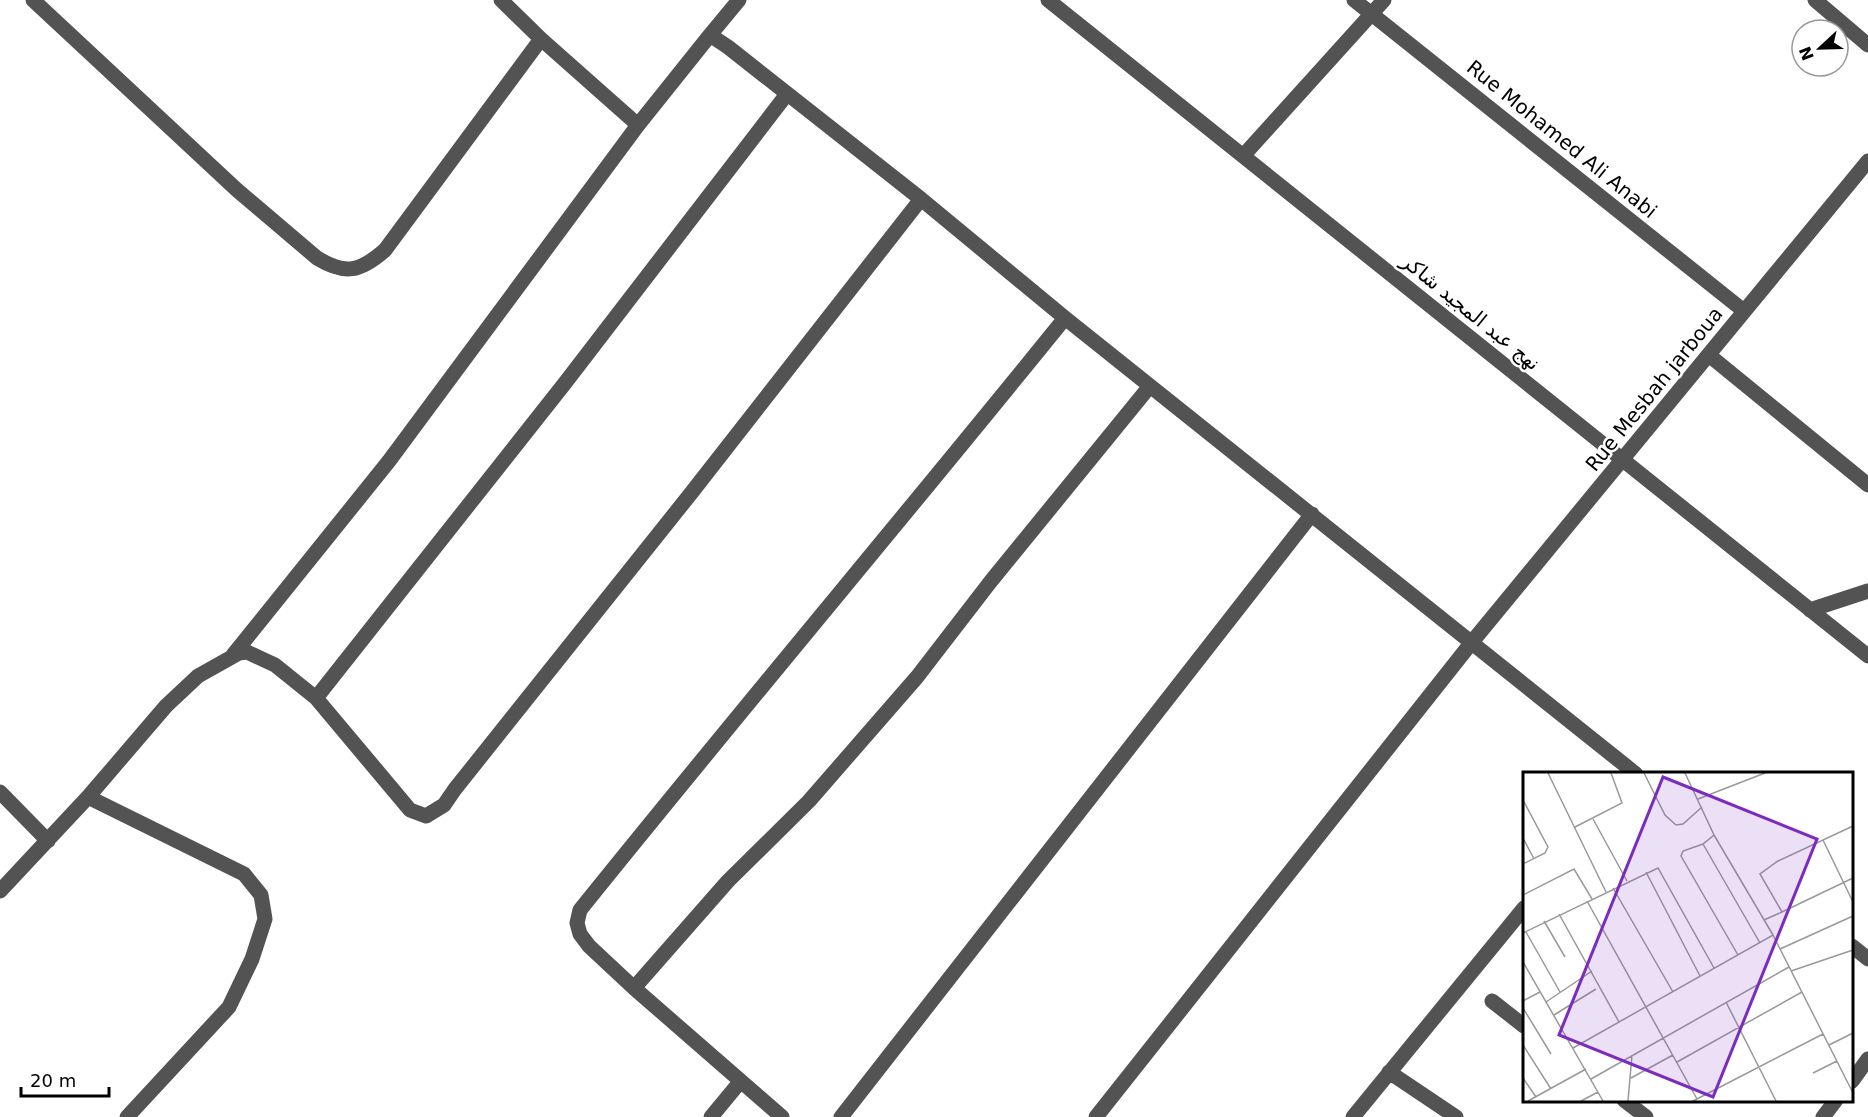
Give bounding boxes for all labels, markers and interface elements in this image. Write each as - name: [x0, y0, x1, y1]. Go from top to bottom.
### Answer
- north arrow: [1790, 18, 1850, 78]
- text: N: [1795, 44, 1818, 63]
- street label: Rue Mohamed Ali Anabi: [1462, 55, 1662, 223]
- street label: نهج عبد المجيد شاكر: [1396, 248, 1545, 375]
- street label: Rue Mesbah jarboua: [1580, 302, 1728, 476]
- inset map: [1523, 772, 1853, 1102]
- scale bar: [21, 1060, 110, 1098]
- text: 20 m: [30, 1070, 76, 1091]

